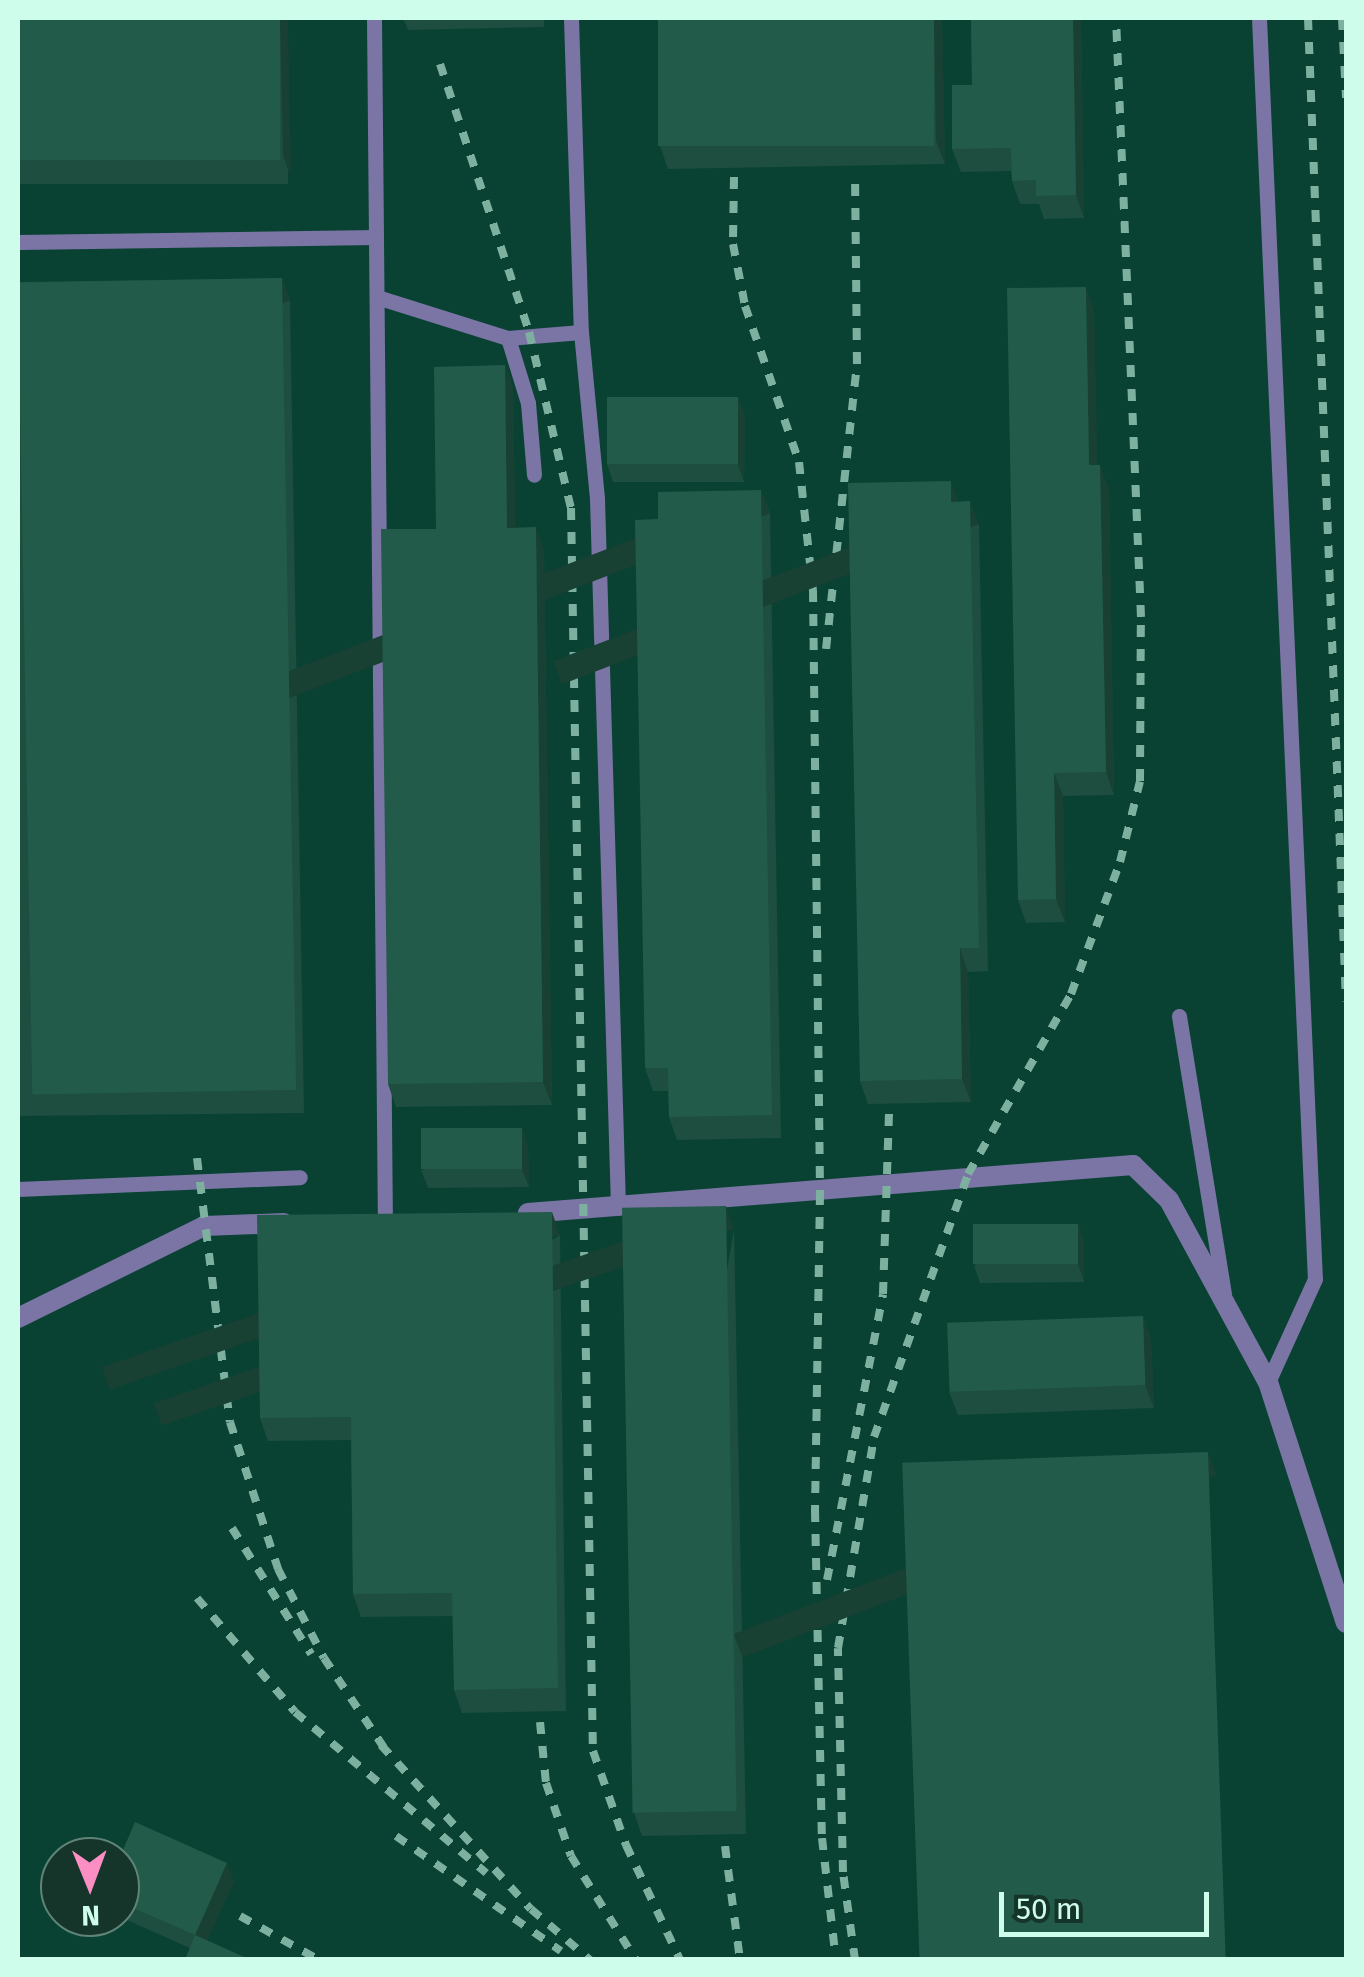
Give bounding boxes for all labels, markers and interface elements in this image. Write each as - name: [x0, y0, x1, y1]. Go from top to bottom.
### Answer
- north arrow: [40, 1837, 140, 1937]
- scale bar: [1004, 1872, 1214, 1934]
- text: 50 m: [1016, 1891, 1081, 1927]
- text: N: [81, 1899, 100, 1932]

